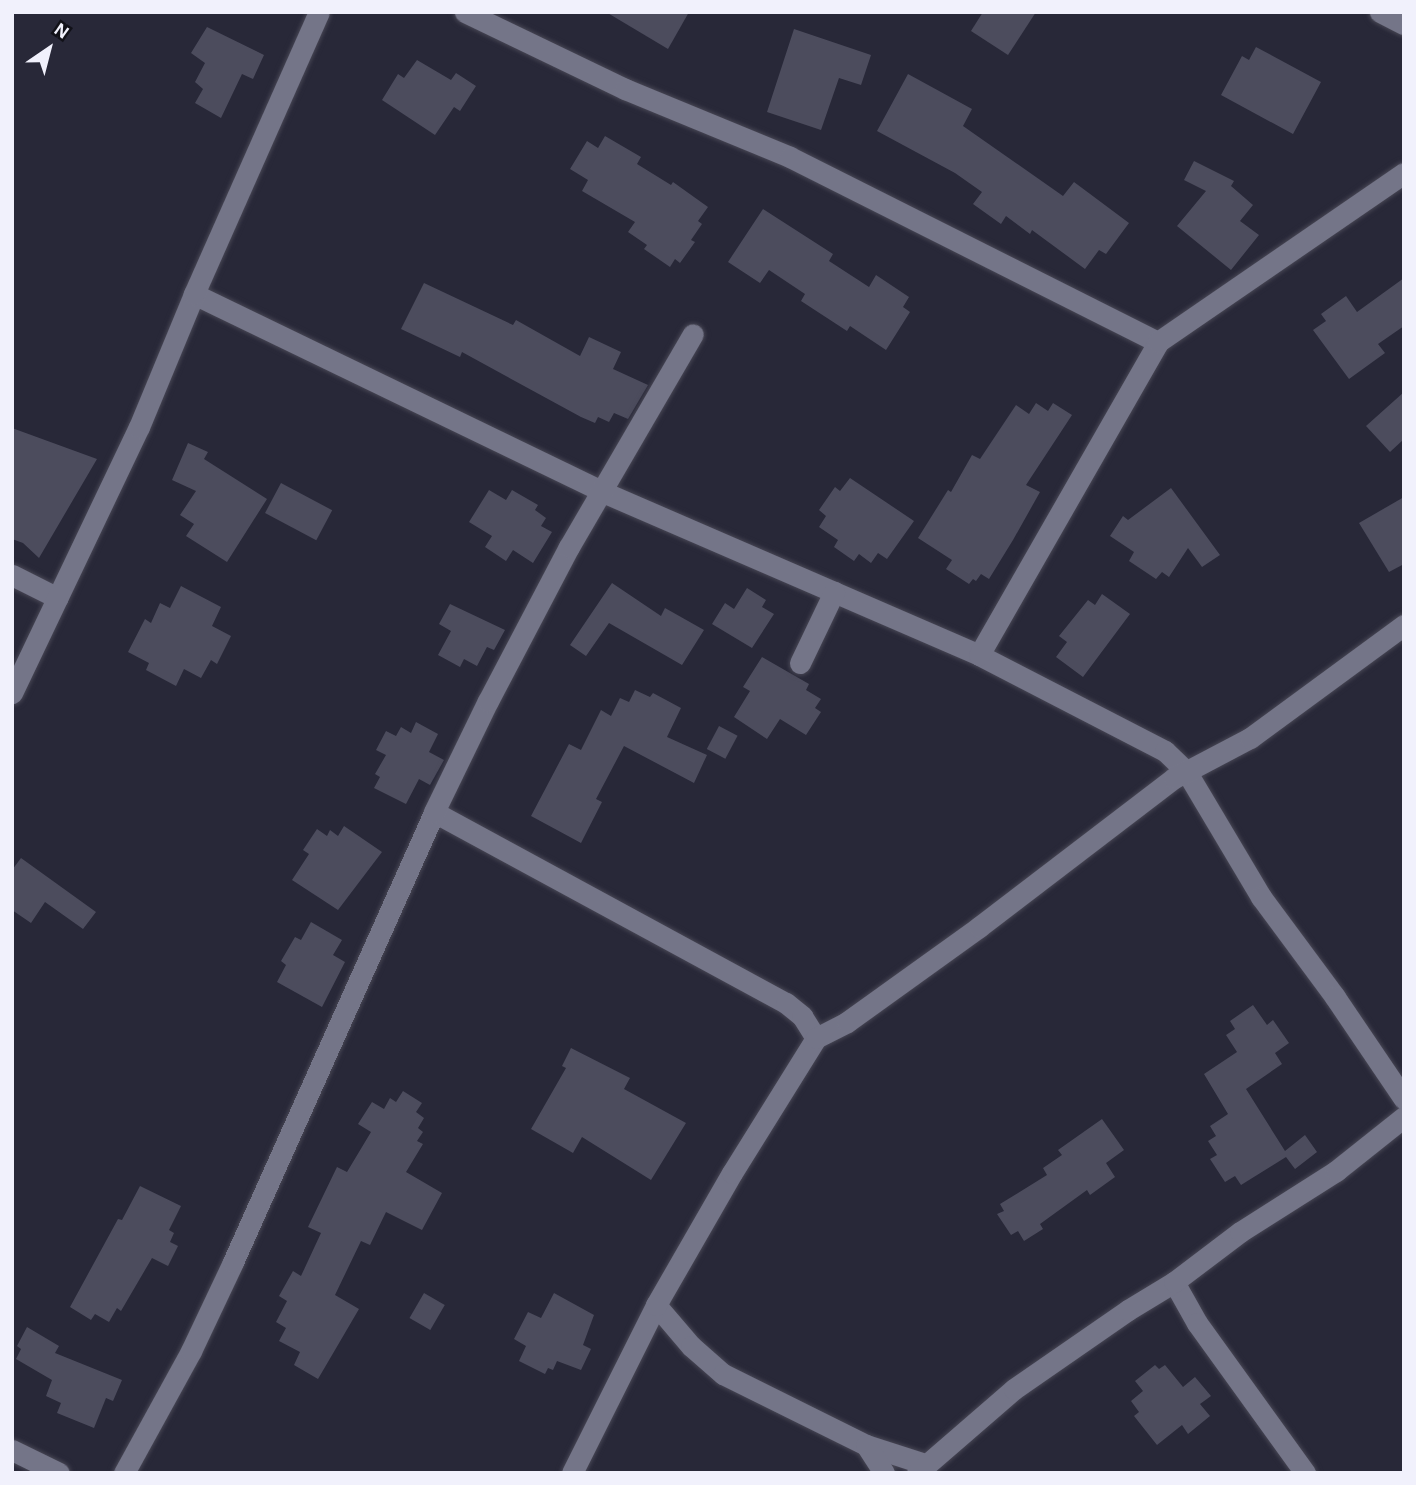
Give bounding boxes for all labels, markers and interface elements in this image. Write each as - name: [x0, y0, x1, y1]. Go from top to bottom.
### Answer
- north arrow: [14, 14, 84, 84]
- text: N: [50, 20, 72, 43]

